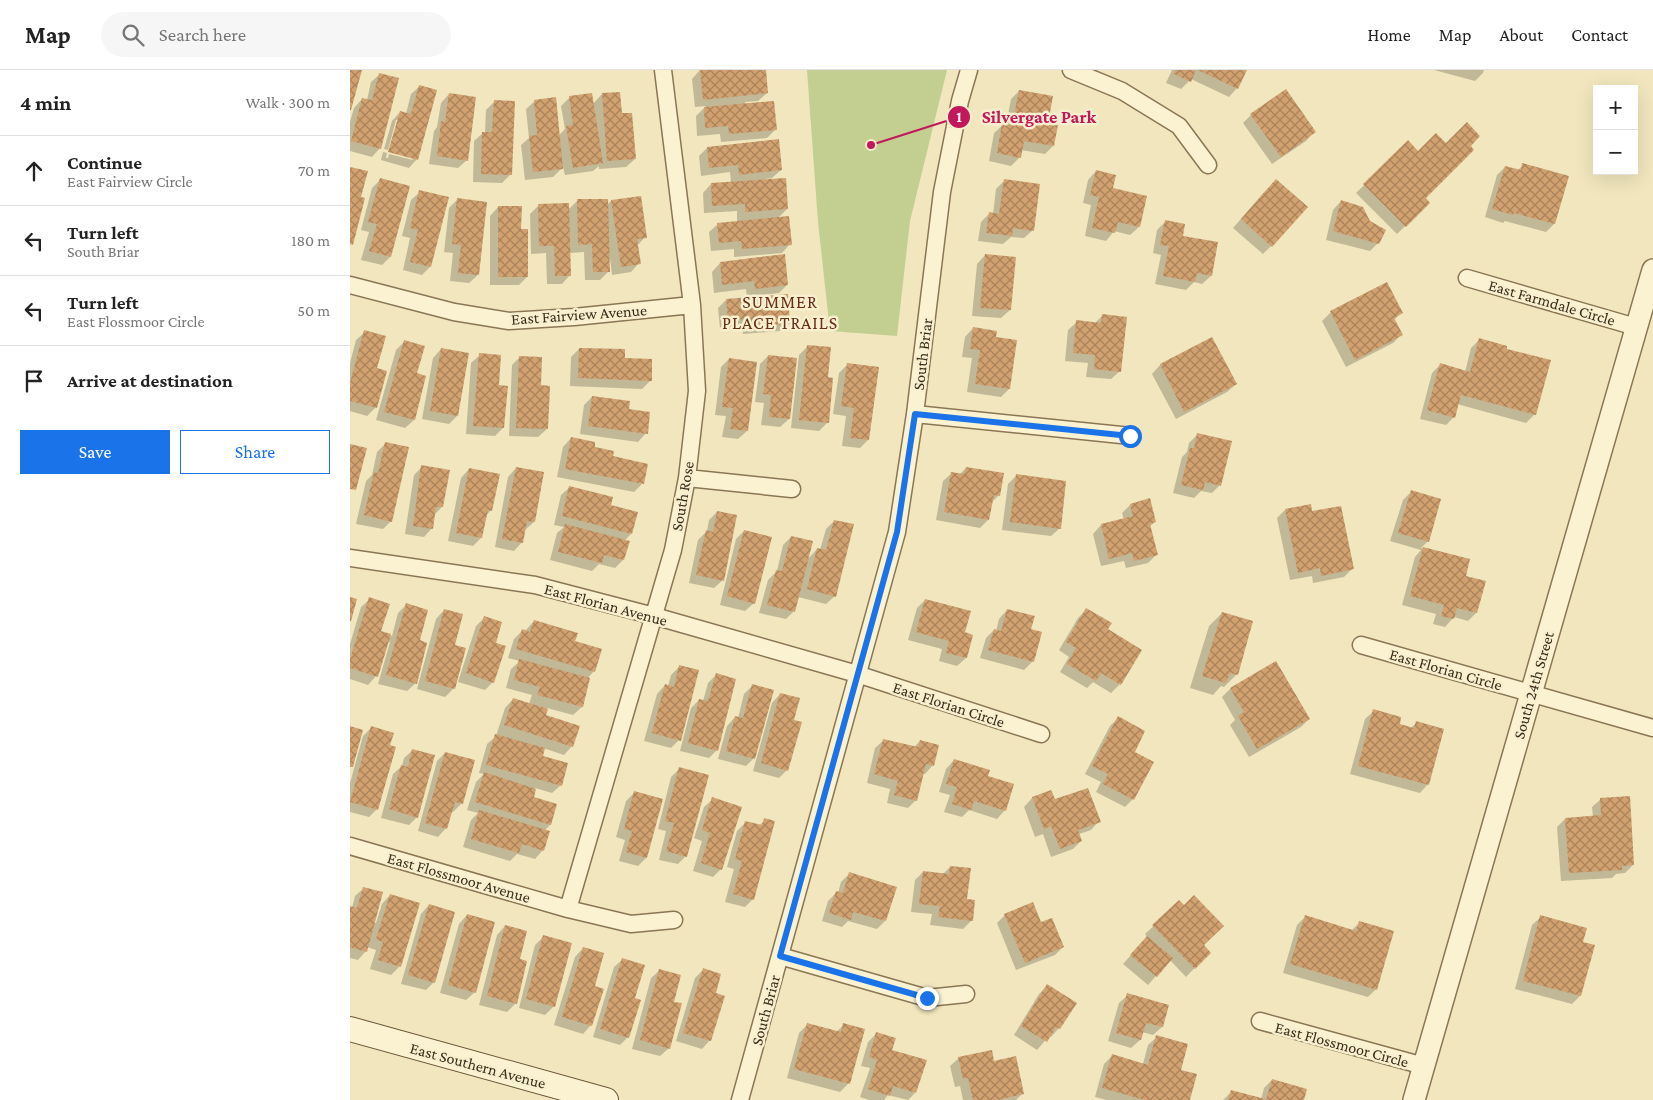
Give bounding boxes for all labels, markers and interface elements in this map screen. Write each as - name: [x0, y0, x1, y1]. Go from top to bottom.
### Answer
- search box: [101, 12, 451, 57]
- text: Map: [25, 21, 71, 48]
- icon: search: [119, 21, 147, 49]
- text: Search here: [159, 24, 246, 45]
- text: Home: [1368, 25, 1411, 45]
- text: Map: [1439, 25, 1471, 45]
- text: About: [1499, 25, 1543, 45]
- text: Contact: [1571, 25, 1628, 45]
- map controls: [1593, 85, 1638, 175]
- button: +: [1593, 85, 1638, 130]
- text: 4 min: [20, 91, 71, 115]
- text: Walk · 300 m: [245, 94, 330, 111]
- callout: Silvergate Park: [947, 100, 1106, 133]
- text: Silvergate Park: [982, 107, 1096, 127]
- text: 1: [956, 109, 962, 125]
- button: −: [1593, 130, 1638, 175]
- text: Continue: [67, 152, 142, 173]
- icon: ahead: [20, 157, 48, 185]
- text: 70 m: [298, 162, 330, 179]
- text: East Fairview Circle: [67, 173, 193, 190]
- text: Turn left: [67, 222, 139, 243]
- icon: left: [20, 227, 48, 255]
- text: 180 m: [291, 232, 330, 249]
- text: South Briar: [67, 243, 140, 260]
- street label: East Farmdale Circle: [1487, 276, 1617, 329]
- text: Turn left: [67, 292, 139, 313]
- district label: SUMMER PLACE TRAILS: [722, 292, 838, 333]
- icon: left: [20, 297, 48, 325]
- street label: East Fairview Avenue: [511, 301, 647, 328]
- text: 50 m: [298, 302, 330, 319]
- text: East Flossmoor Circle: [67, 313, 204, 330]
- street label: South Briar: [910, 317, 935, 391]
- icon: arrive: [20, 367, 48, 395]
- text: Arrive at destination: [67, 370, 233, 391]
- route start: [1119, 425, 1142, 448]
- button: Save: [20, 430, 170, 474]
- button: Share: [180, 430, 330, 474]
- street label: South Rose: [668, 460, 697, 532]
- street label: East Florian Avenue: [542, 580, 669, 629]
- street label: South 24th Street: [1510, 629, 1557, 741]
- street label: East Florian Circle: [1388, 645, 1504, 694]
- street label: East Florian Circle: [891, 678, 1007, 731]
- street label: East Flossmoor Avenue: [385, 849, 532, 906]
- street label: South Briar: [748, 973, 783, 1047]
- route end: [916, 987, 939, 1010]
- street label: East Flossmoor Circle: [1273, 1018, 1410, 1070]
- street label: East Southern Avenue: [408, 1039, 548, 1092]

